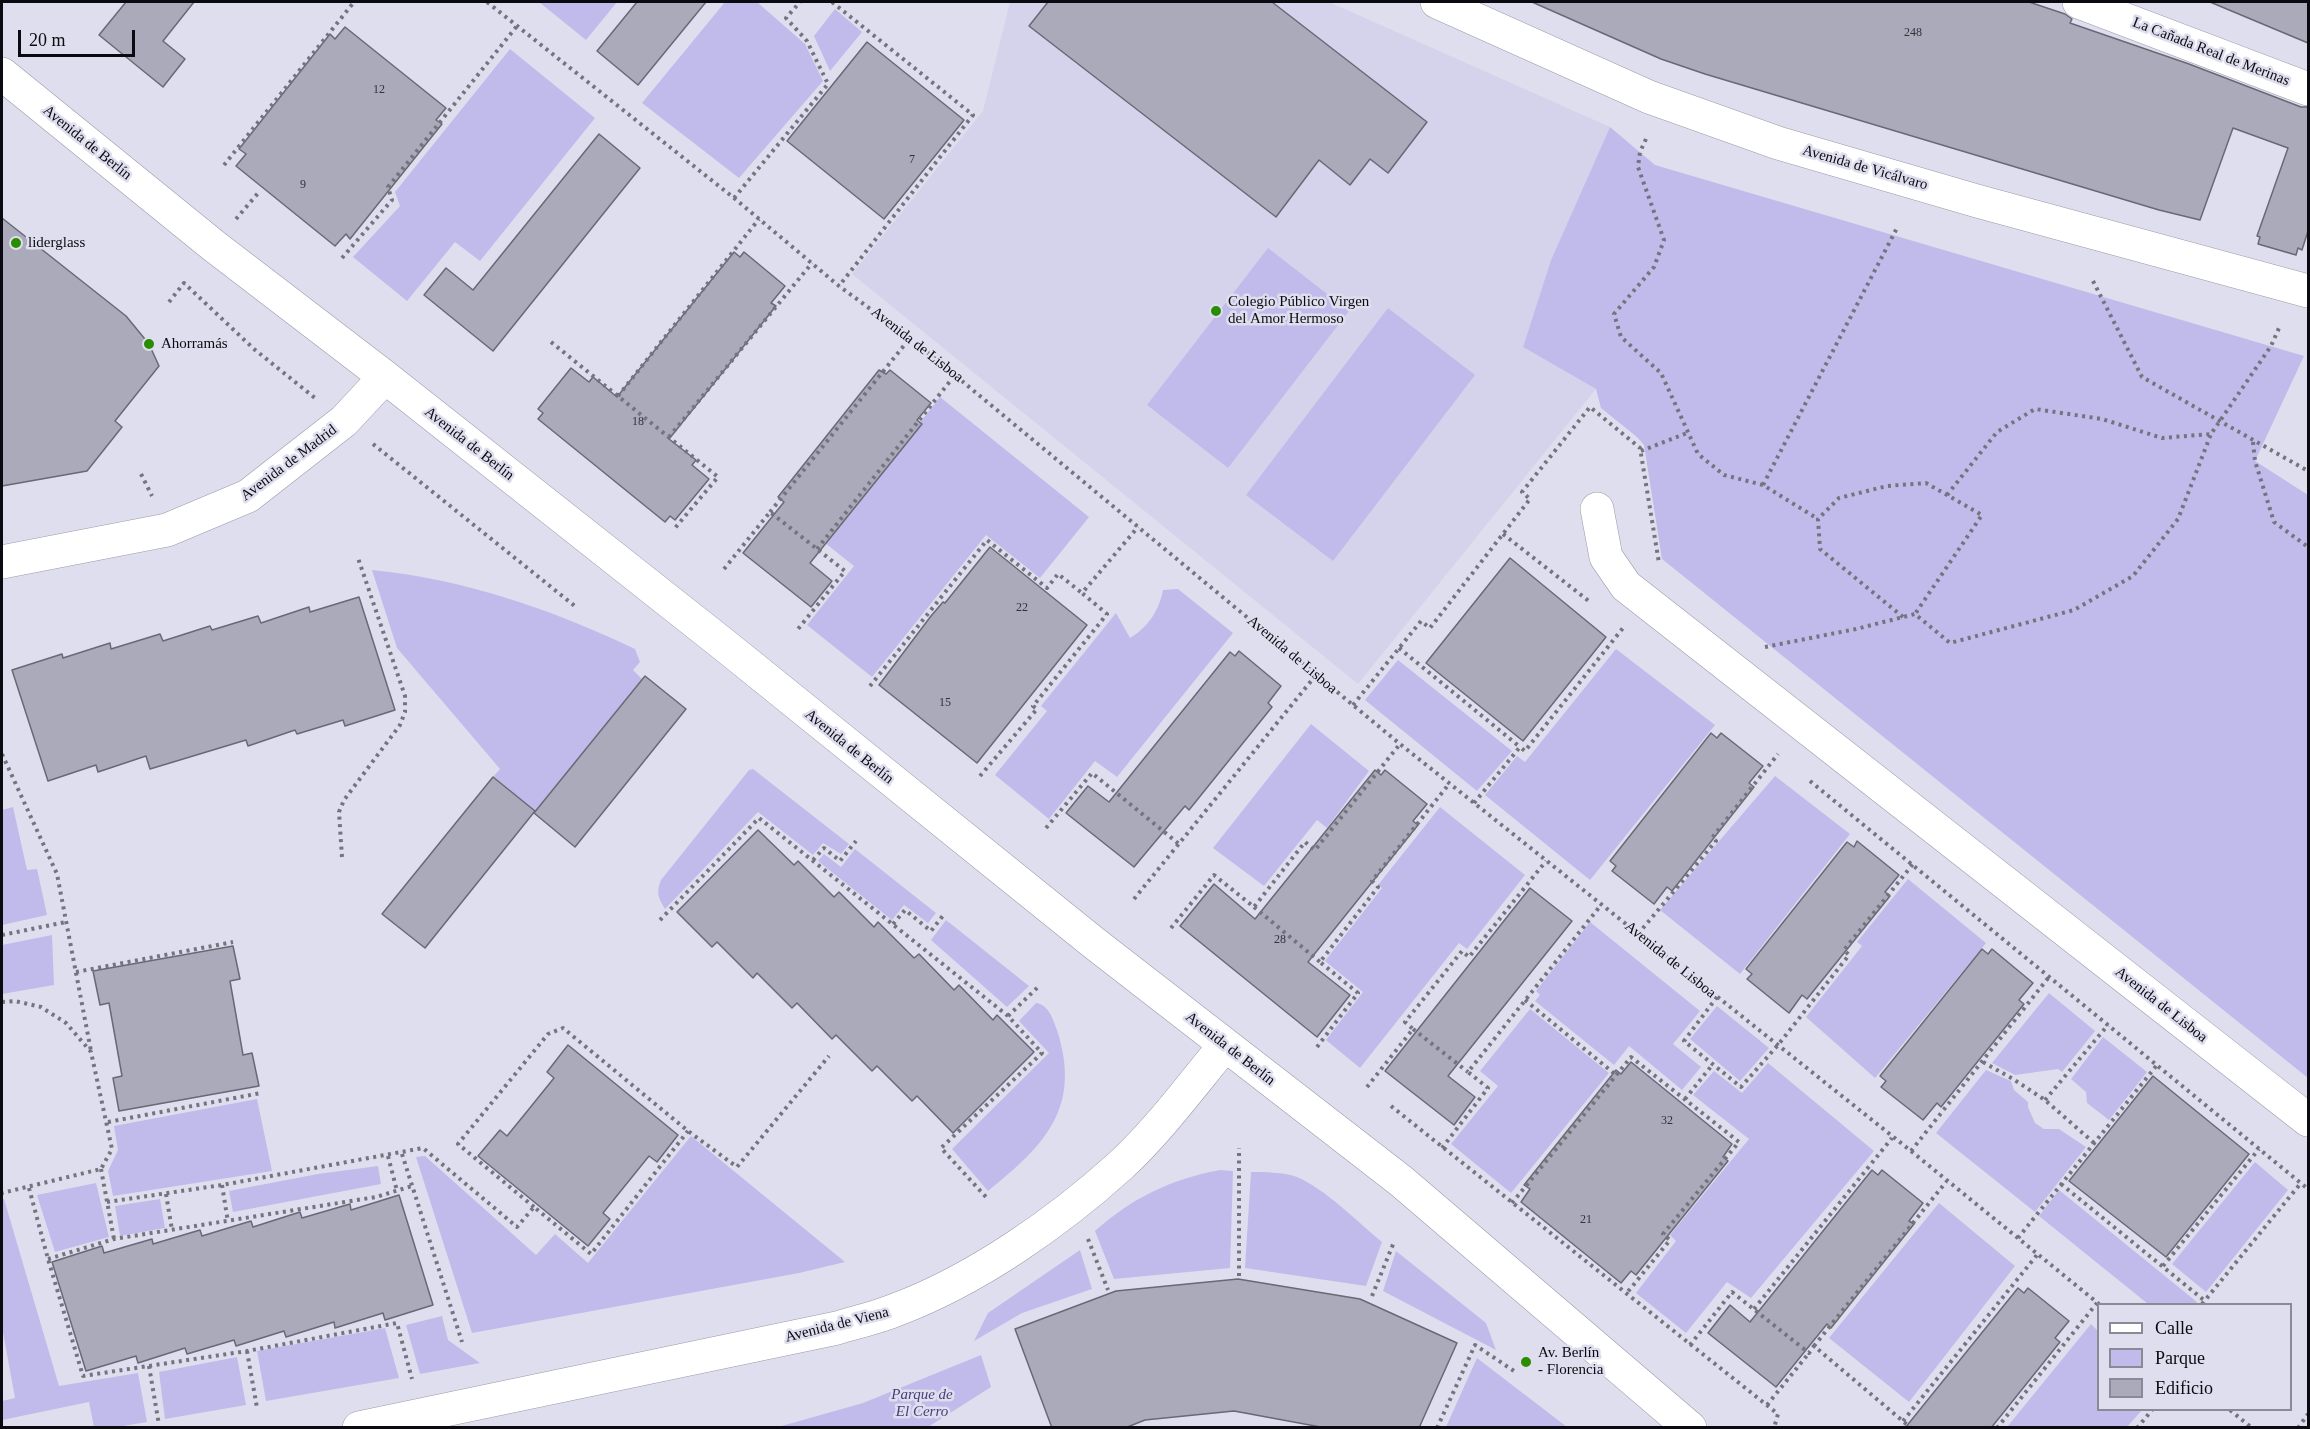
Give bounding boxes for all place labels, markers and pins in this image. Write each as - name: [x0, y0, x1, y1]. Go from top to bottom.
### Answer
- place label: liderglass: [28, 234, 85, 252]
- marker: liderglass: [9, 236, 23, 250]
- place label: Colegio Público Virgen del Amor Hermoso: [1228, 293, 1369, 328]
- marker: Colegio Público Virgen del Amor Hermoso: [1209, 304, 1223, 318]
- place label: Ahorramás: [161, 335, 228, 353]
- marker: Ahorramás: [142, 337, 156, 351]
- place label: Av. Berlín - Florencia: [1538, 1344, 1603, 1379]
- marker: Av. Berlín - Florencia: [1519, 1355, 1533, 1369]

